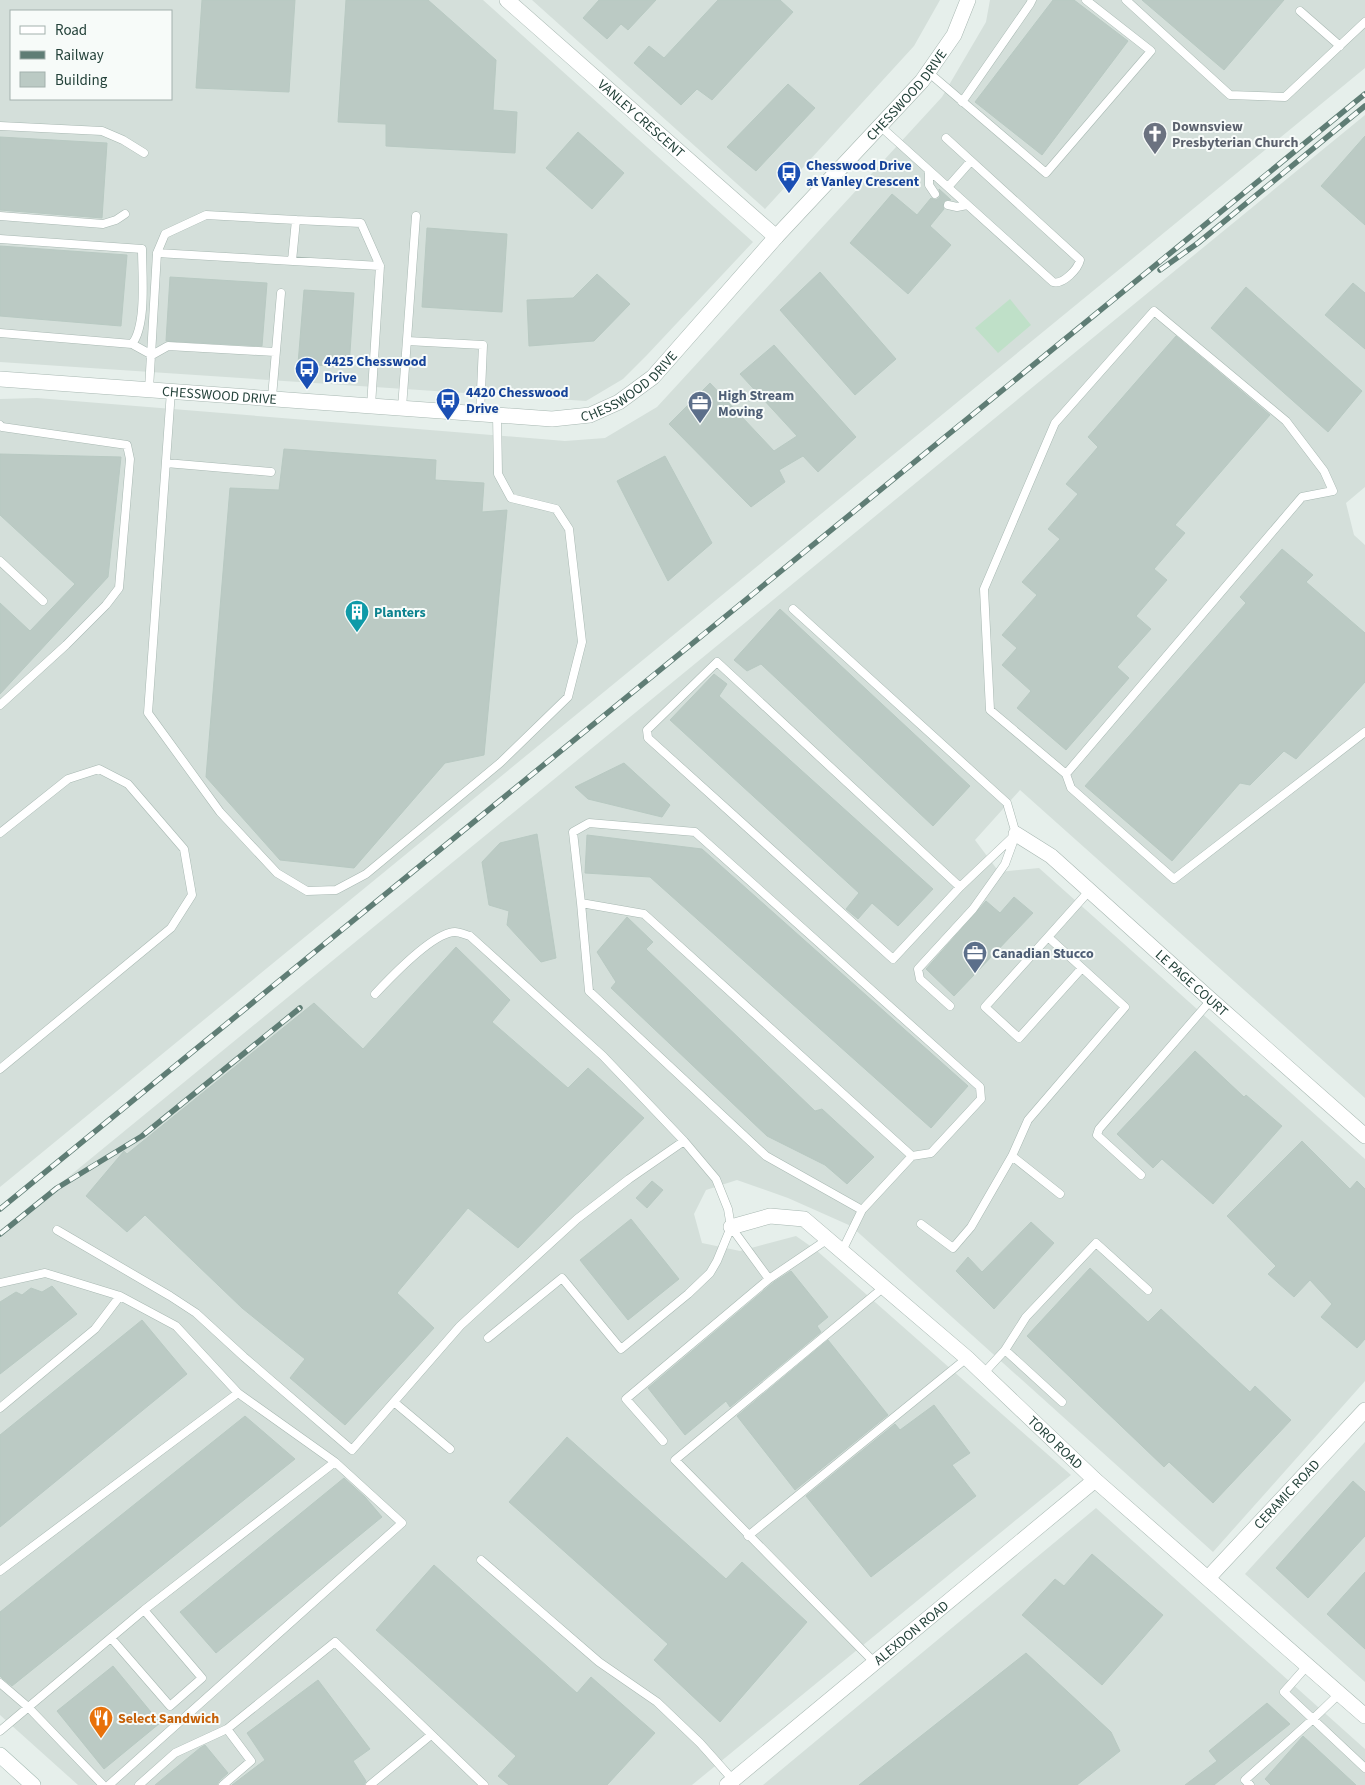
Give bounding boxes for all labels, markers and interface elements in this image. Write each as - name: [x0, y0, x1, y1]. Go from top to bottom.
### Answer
- legend: [10, 10, 172, 100]
- text: Road: [55, 20, 87, 41]
- text: Railway: [55, 45, 104, 66]
- street label: CHESSWOOD DRIVE: [862, 46, 952, 146]
- text: Building: [55, 70, 108, 91]
- street label: VANLEY CRESCENT: [593, 75, 689, 163]
- place label: Downsview Presbyterian Church: [1172, 117, 1298, 153]
- church icon: Downsview Presbyterian Church: [1142, 121, 1168, 155]
- place label: Chesswood Drive at Vanley Crescent: [806, 156, 920, 192]
- bus stop icon: Chesswood Drive at Vanley Crescent: [776, 160, 802, 194]
- street label: CHESSWOOD DRIVE: [580, 347, 682, 427]
- place label: 4425 Chesswood Drive: [324, 352, 426, 388]
- bus stop icon: 4425 Chesswood Drive: [294, 356, 320, 390]
- street label: CHESSWOOD DRIVE: [161, 382, 278, 410]
- place label: 4420 Chesswood Drive: [466, 383, 568, 419]
- place label: High Stream Moving: [718, 386, 794, 422]
- bus stop icon: 4420 Chesswood Drive: [435, 387, 461, 421]
- office icon: High Stream Moving: [687, 390, 713, 424]
- building icon: Planters: [344, 599, 370, 633]
- place label: Planters: [374, 603, 426, 623]
- office icon: Canadian Stucco: [962, 940, 988, 974]
- place label: Canadian Stucco: [992, 944, 1094, 964]
- street label: LE PAGE COURT: [1150, 945, 1233, 1022]
- street label: TORO ROAD: [1023, 1412, 1087, 1474]
- street label: CERAMIC ROAD: [1250, 1455, 1325, 1534]
- street label: ALEXDON ROAD: [870, 1596, 954, 1670]
- restaurant icon: Select Sandwich: [88, 1705, 114, 1739]
- place label: Select Sandwich: [118, 1709, 219, 1729]

